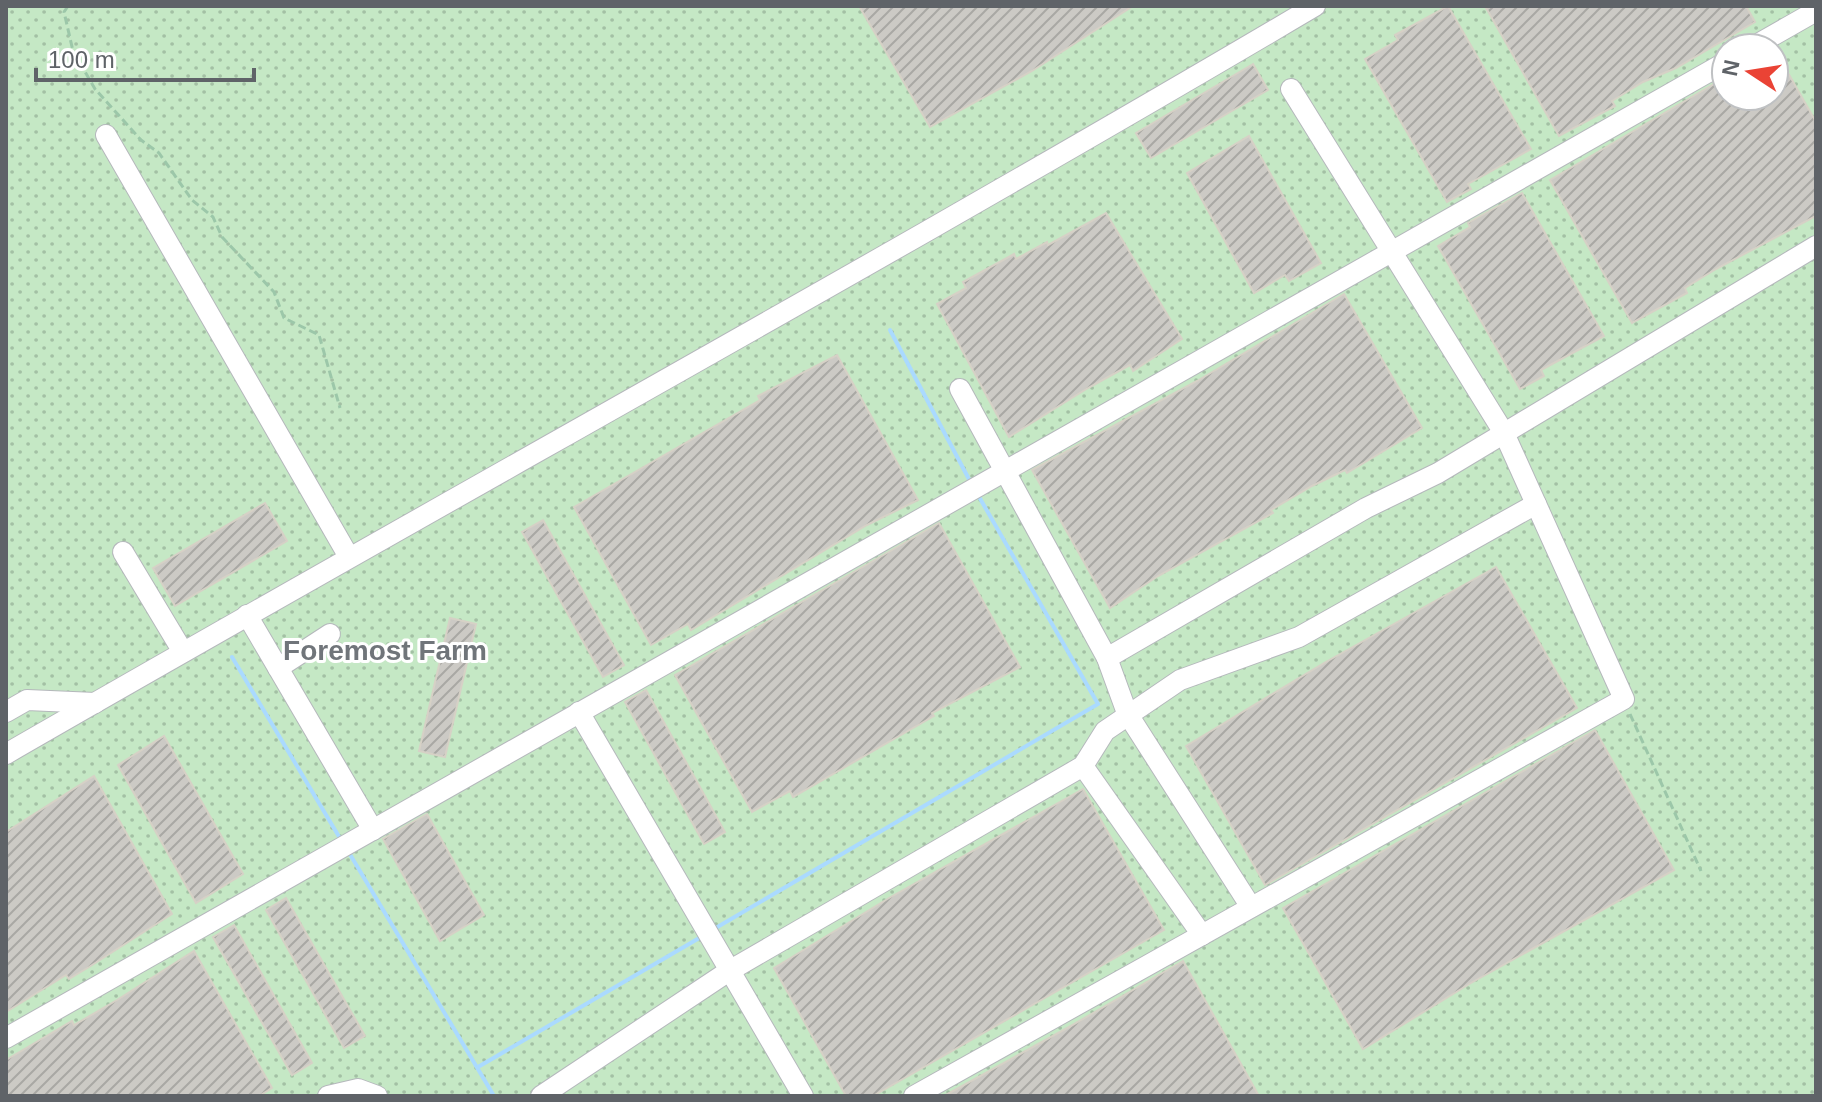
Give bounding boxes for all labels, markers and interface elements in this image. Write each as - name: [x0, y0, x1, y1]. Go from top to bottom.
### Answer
- scale bar: [36, 32, 254, 82]
- north arrow: [1710, 32, 1790, 112]
- text: 100 m: [48, 46, 115, 73]
- text: N: [1717, 58, 1745, 78]
- district label: Foremost Farm: [283, 635, 487, 666]

